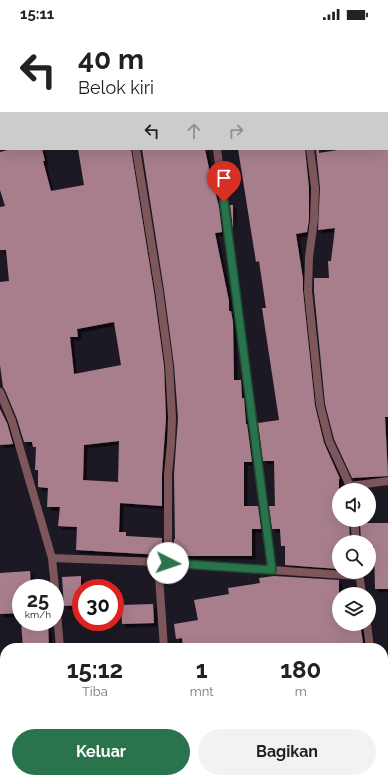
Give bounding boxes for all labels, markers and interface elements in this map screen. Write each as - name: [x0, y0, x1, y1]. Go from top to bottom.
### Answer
- text: 15:11: [20, 5, 54, 23]
- text: 40 m: [78, 43, 144, 76]
- icon: left: [12, 44, 64, 96]
- text: Belok kiri: [78, 77, 154, 98]
- icon: left: [141, 120, 163, 142]
- icon: ahead: [183, 120, 205, 142]
- icon: right: [225, 120, 247, 142]
- pin: [207, 161, 241, 202]
- icon: arrive: [213, 167, 235, 189]
- map controls: [332, 483, 376, 631]
- button: sound: [332, 483, 376, 527]
- button: search: [332, 535, 376, 579]
- position arrow: [147, 542, 189, 584]
- speed limit sign: 30: [72, 579, 124, 631]
- button: layers: [332, 587, 376, 631]
- text: 25: [27, 588, 49, 612]
- text: km/h: [25, 609, 51, 620]
- text: 15:12: [67, 655, 123, 684]
- text: 1: [196, 655, 208, 684]
- text: 180: [280, 655, 321, 684]
- text: Tiba: [82, 684, 108, 699]
- text: mnt: [190, 684, 214, 699]
- text: m: [295, 684, 307, 699]
- button: Keluar: [12, 729, 190, 775]
- button: Bagikan: [198, 729, 376, 775]

